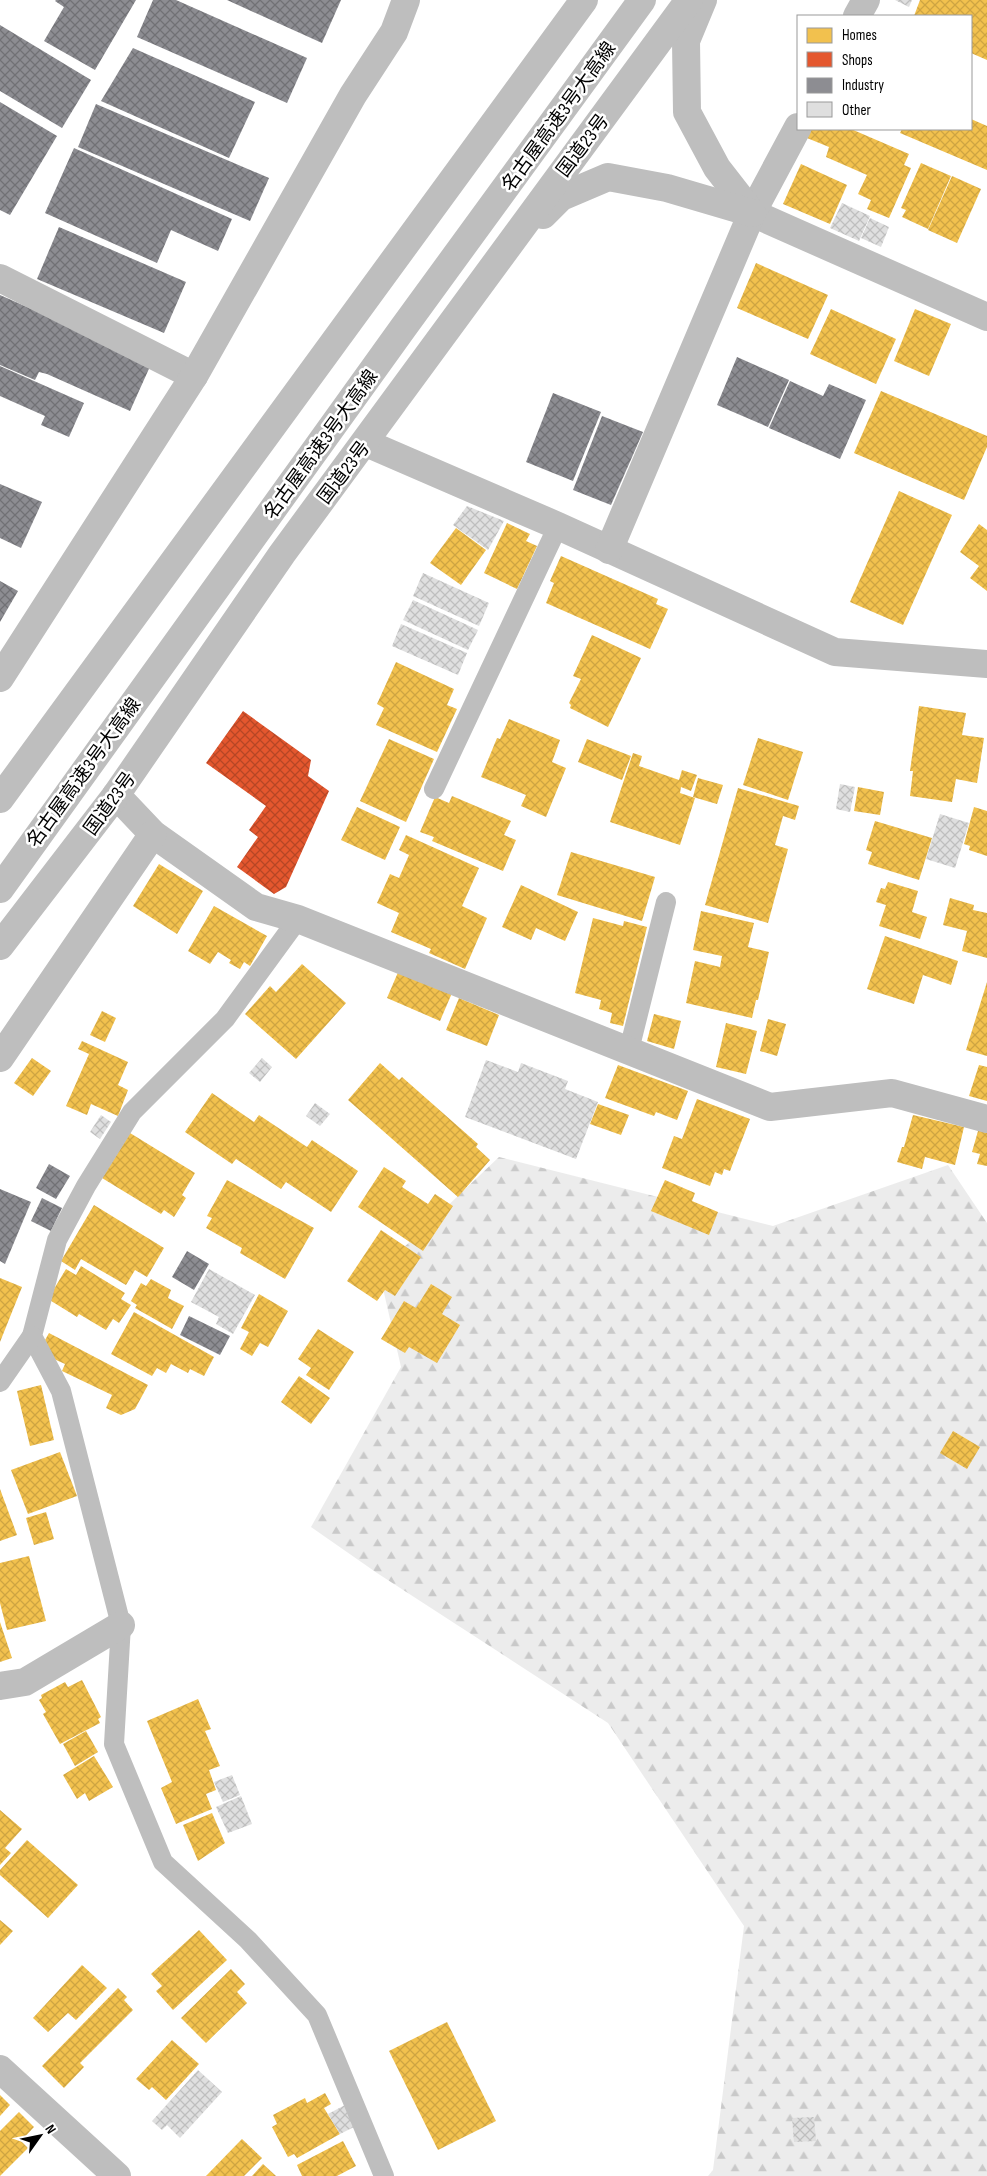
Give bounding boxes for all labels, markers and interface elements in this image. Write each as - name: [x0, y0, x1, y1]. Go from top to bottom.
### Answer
- legend: [797, 15, 972, 130]
- text: Homes: [842, 26, 877, 45]
- street label: 名古屋高速3号大高線: [497, 38, 621, 196]
- text: Shops: [842, 51, 873, 70]
- text: Industry: [842, 76, 884, 95]
- text: Other: [842, 101, 871, 120]
- street label: 国道23号: [552, 110, 614, 182]
- street label: 名古屋高速3号大高線: [259, 366, 383, 524]
- street label: 国道23号: [313, 437, 375, 509]
- street label: 名古屋高速3号大高線: [22, 694, 146, 852]
- street label: 国道23号: [80, 768, 141, 840]
- north arrow: [15, 2111, 65, 2161]
- text: N: [41, 2121, 60, 2137]

